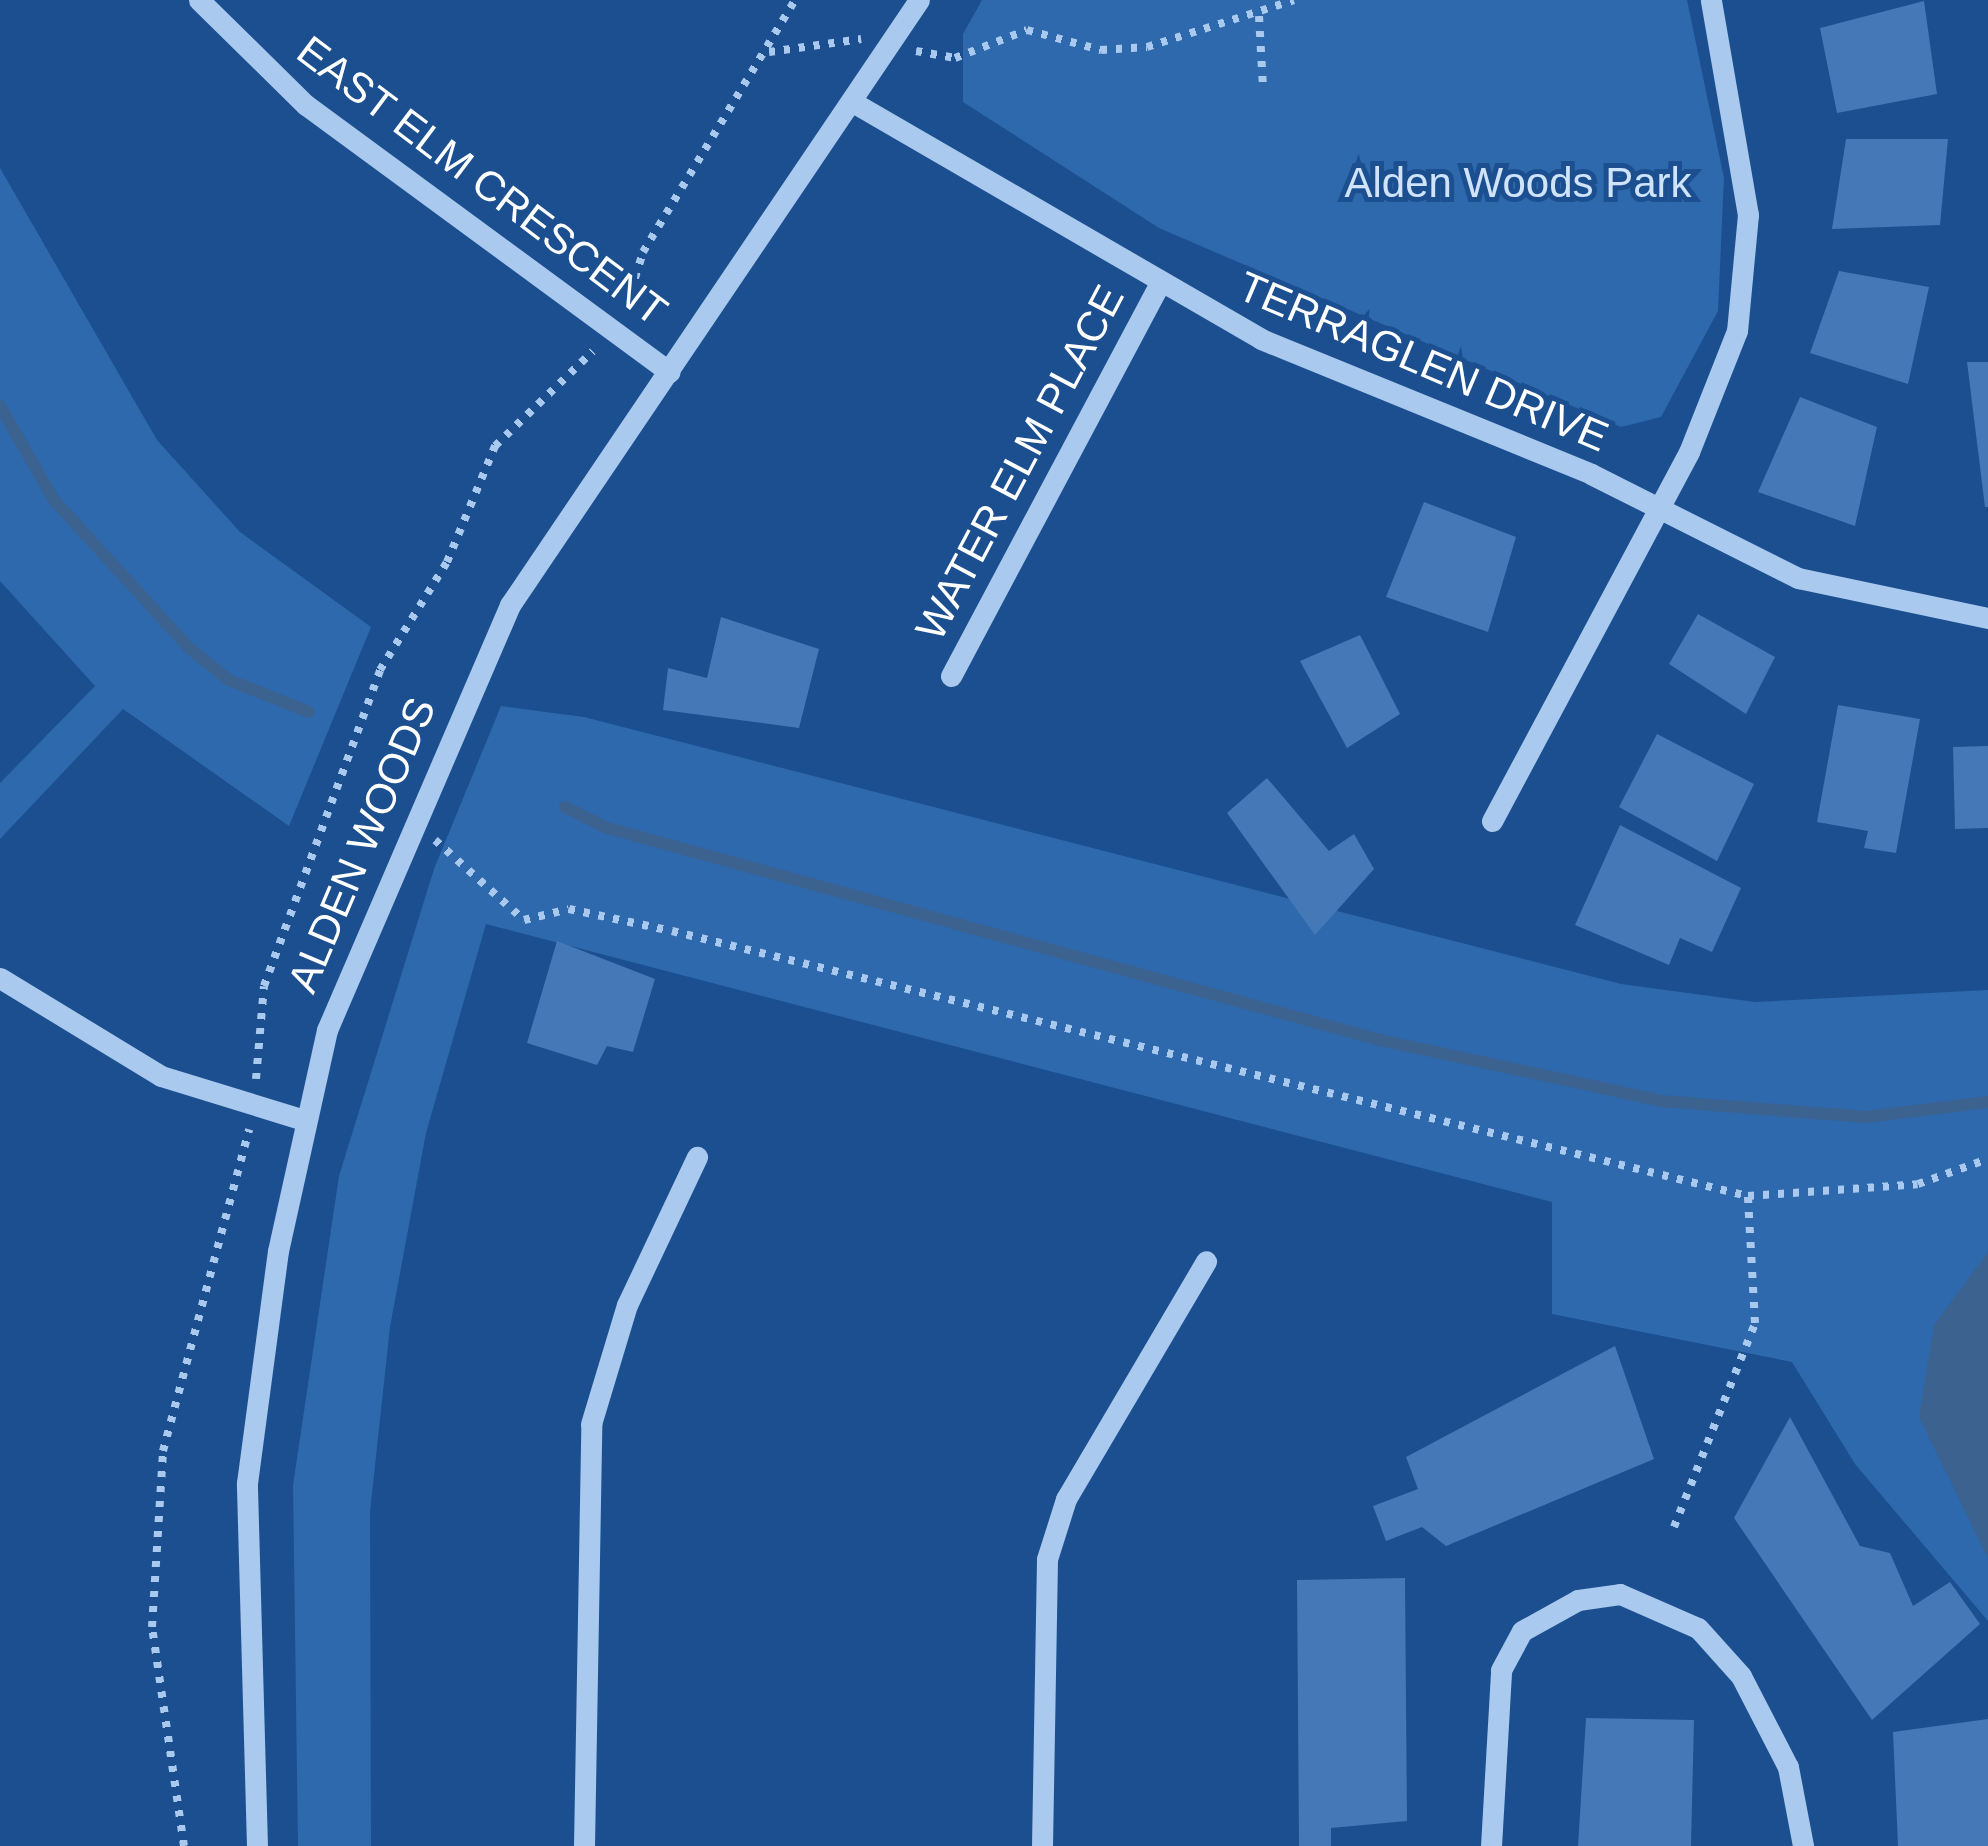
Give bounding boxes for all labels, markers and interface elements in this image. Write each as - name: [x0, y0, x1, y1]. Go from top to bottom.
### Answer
- street label: EAST ELM CRESCENT: [287, 25, 677, 337]
- park label: Alden Woods Park: [1344, 158, 1692, 208]
- street label: TERRAGLEN DRIVE: [1231, 261, 1615, 463]
- street label: WATER ELM PLACE: [905, 277, 1135, 649]
- street label: ALDEN WOODS: [277, 690, 447, 1000]

